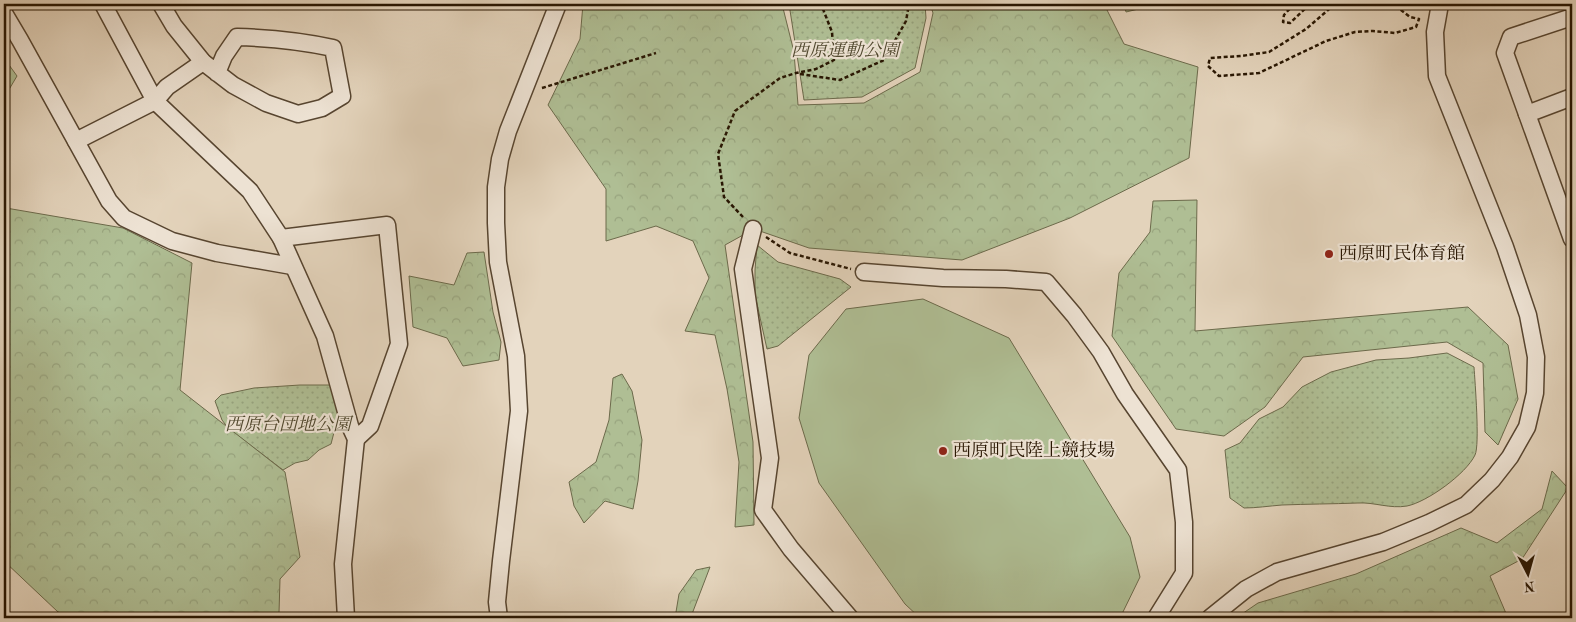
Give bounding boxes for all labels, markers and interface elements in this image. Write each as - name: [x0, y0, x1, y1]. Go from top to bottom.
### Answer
- park label: 西原運動公園: [791, 40, 902, 60]
- place label: 西原町民体育館: [1339, 243, 1465, 263]
- marker: 西原町民体育館: [1323, 248, 1335, 260]
- park label: 西原台団地公園: [225, 414, 354, 434]
- place label: 西原町民陸上競技場: [953, 440, 1115, 460]
- marker: 西原町民陸上競技場: [937, 445, 949, 457]
- north arrow: [1504, 550, 1554, 600]
- text: N: [1523, 578, 1535, 593]

